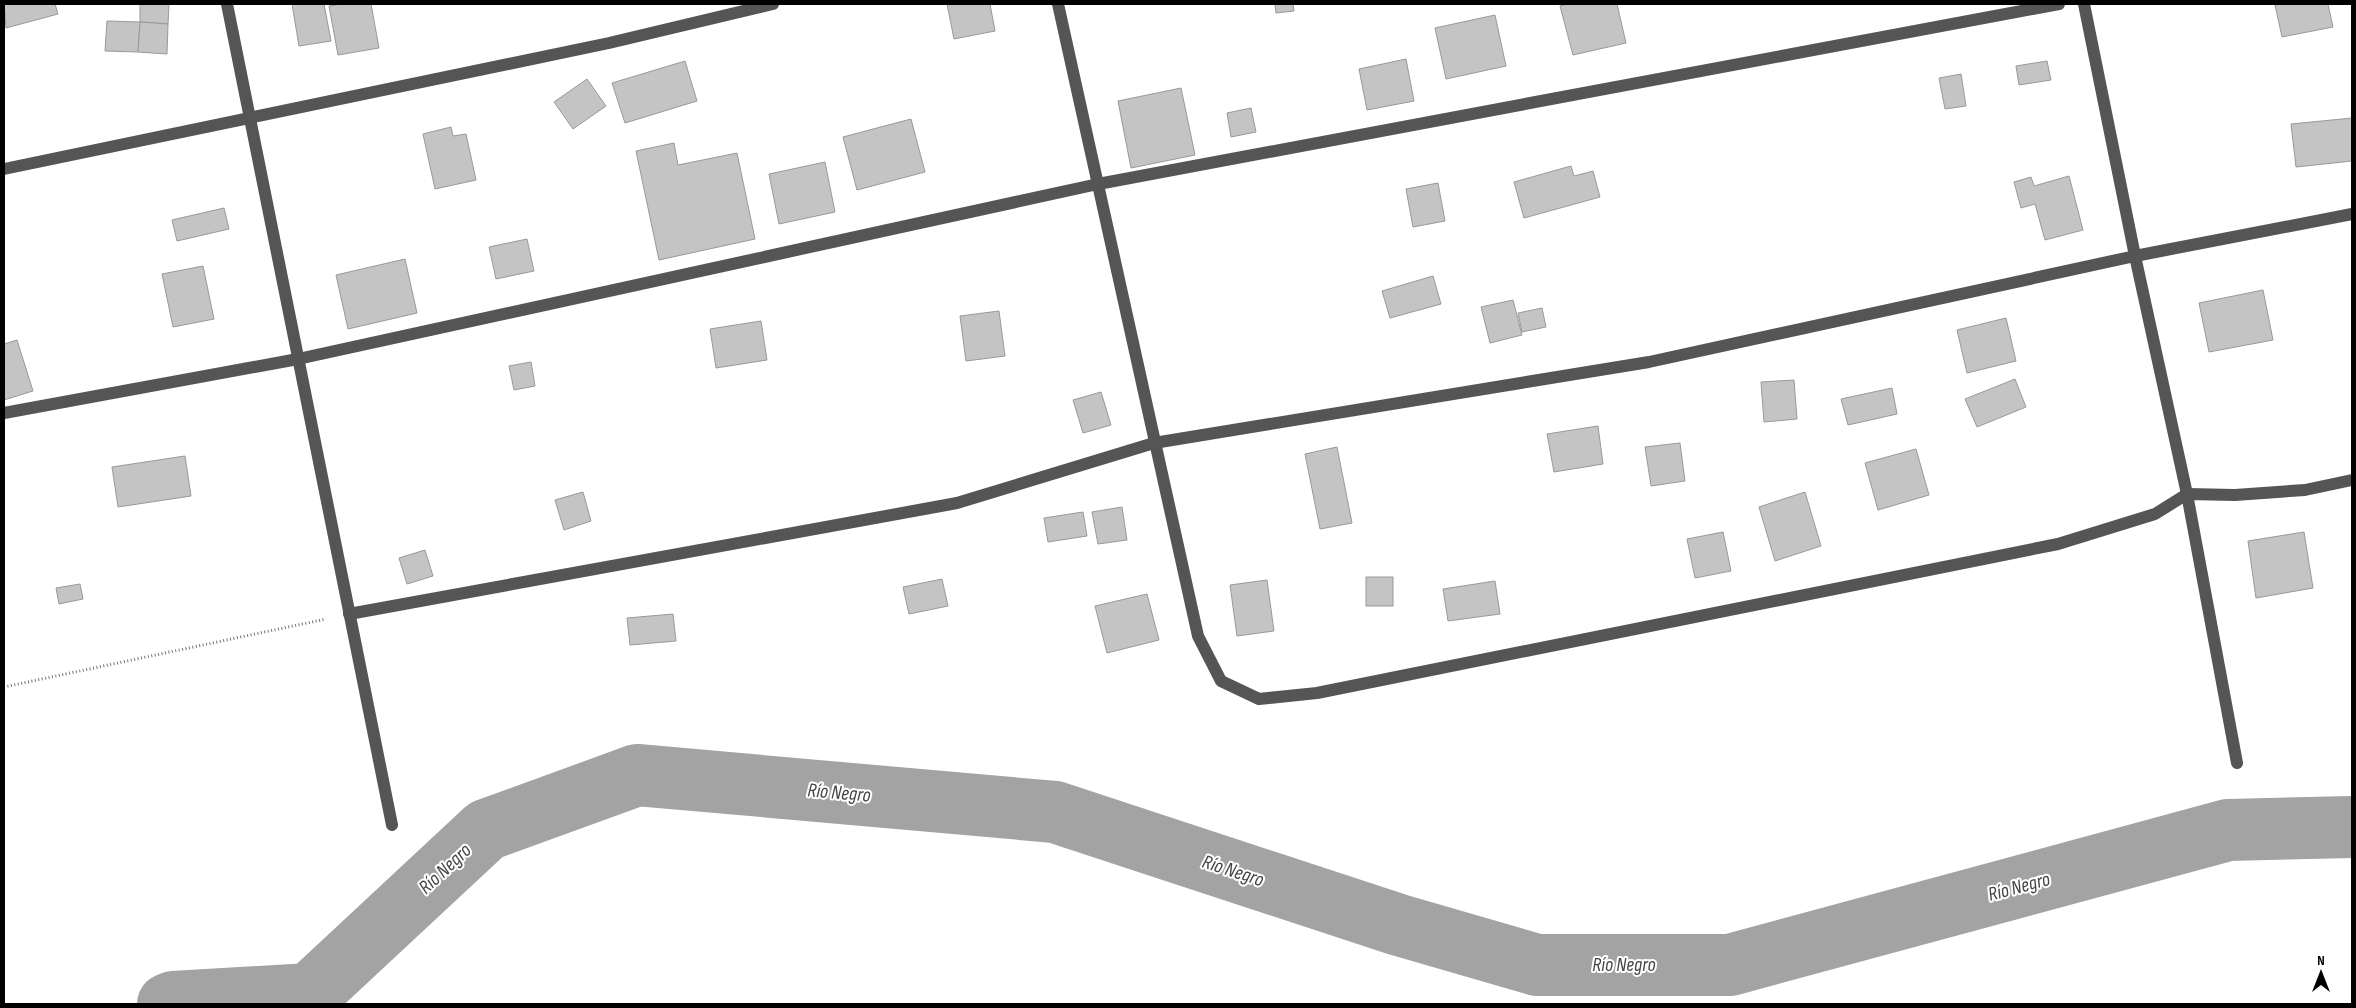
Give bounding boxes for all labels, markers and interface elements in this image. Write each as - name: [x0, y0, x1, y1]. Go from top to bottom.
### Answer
- water label: Río Negro: [806, 778, 872, 808]
- water label: Río Negro: [414, 839, 476, 899]
- water label: Río Negro: [1199, 850, 1267, 892]
- water label: Río Negro: [1985, 867, 2053, 907]
- north arrow: [2296, 948, 2346, 998]
- text: N: [2317, 952, 2325, 969]
- water label: Río Negro: [1592, 953, 1656, 977]

